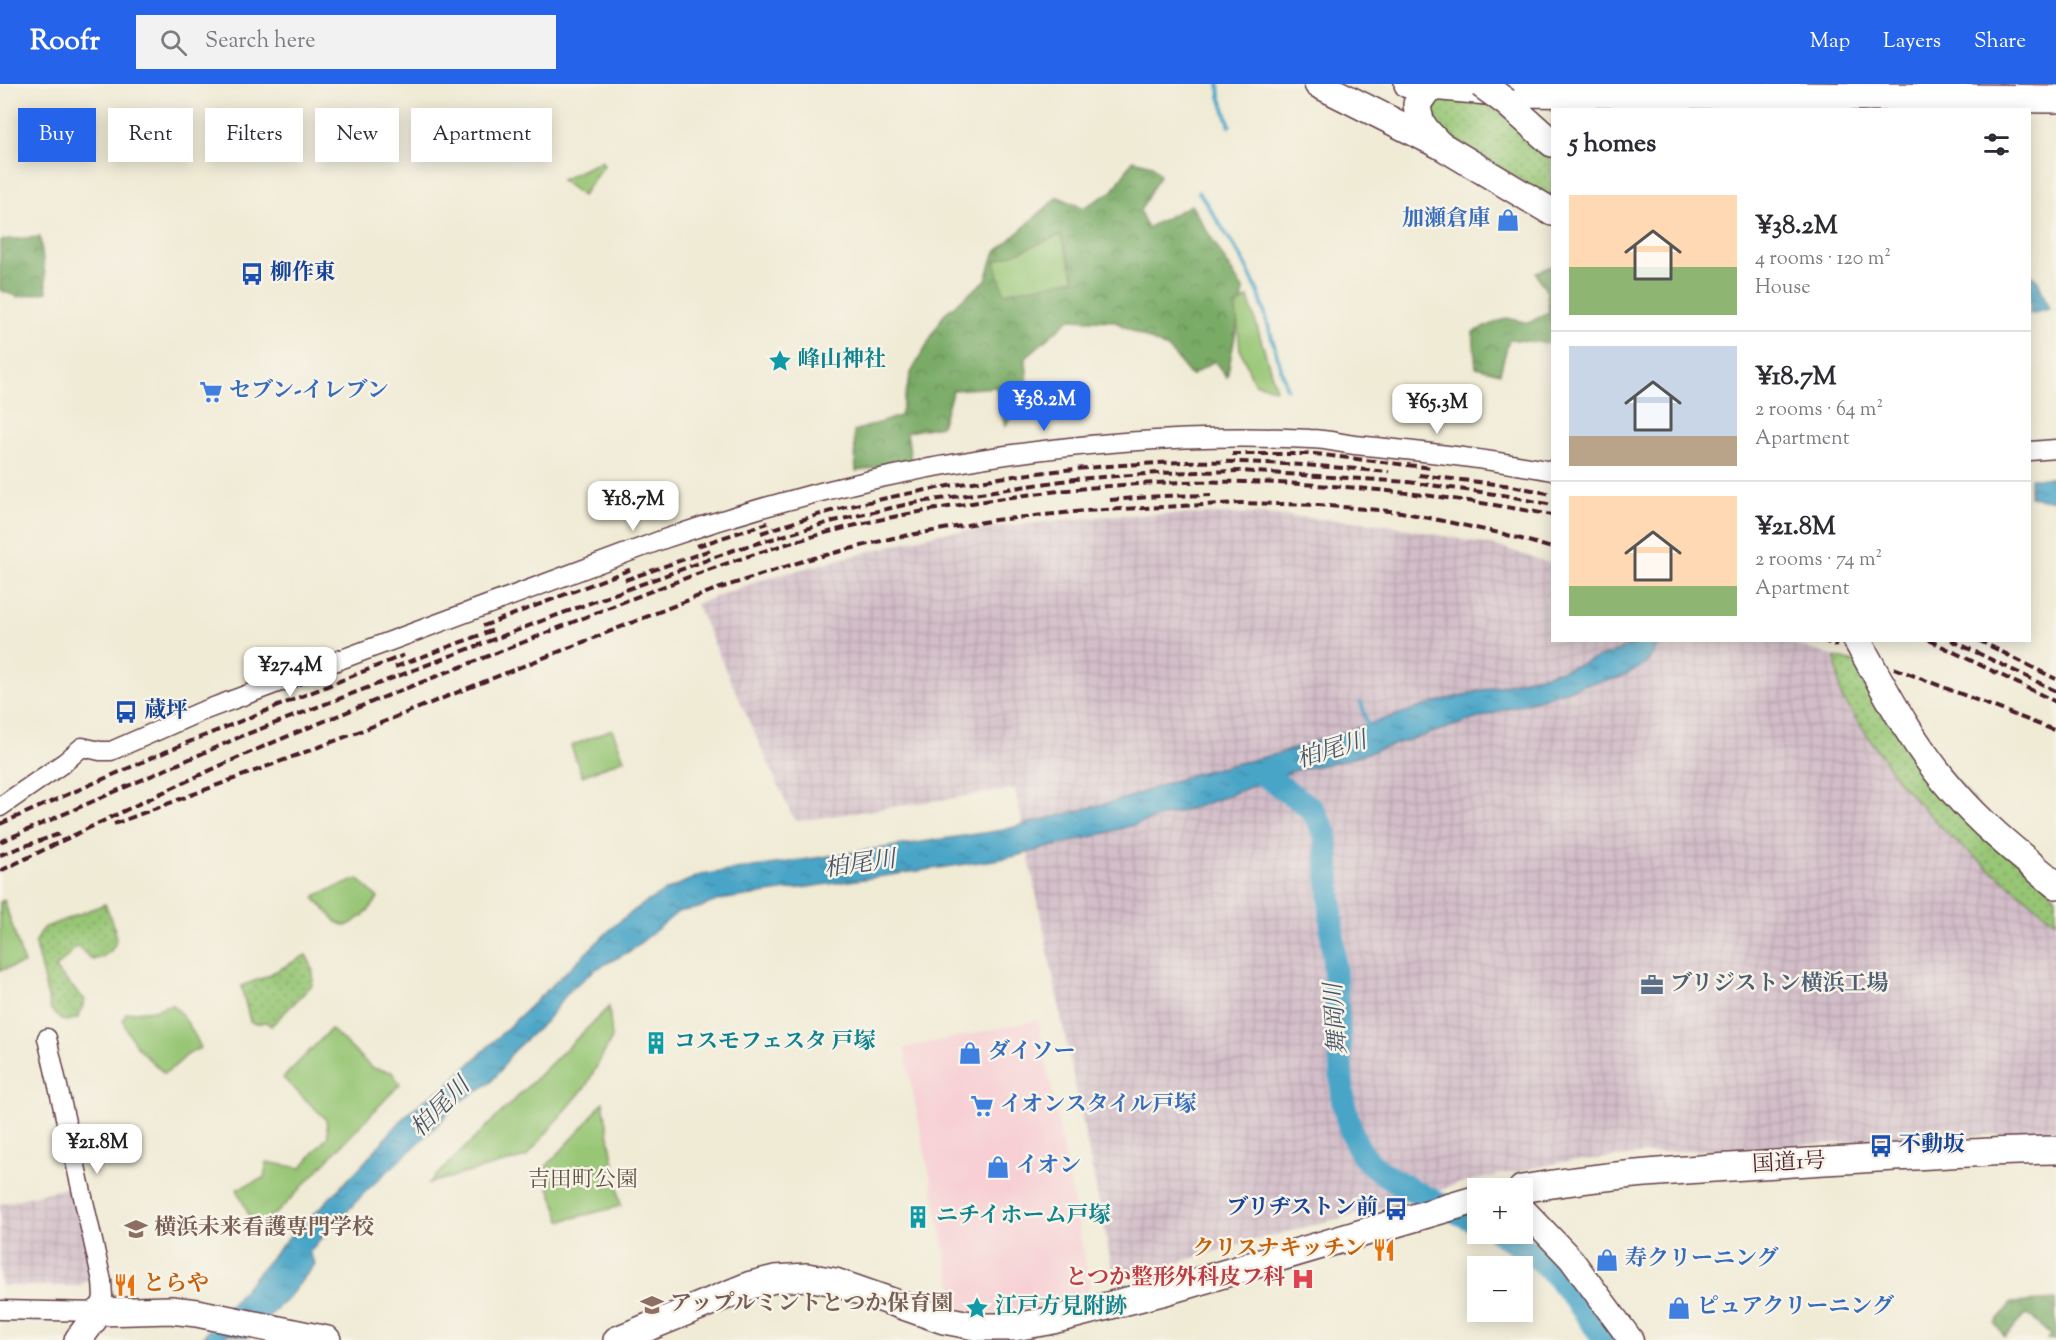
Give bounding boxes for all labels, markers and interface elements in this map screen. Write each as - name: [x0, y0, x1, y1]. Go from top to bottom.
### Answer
- search box: [136, 15, 556, 69]
- text: Roofr: [30, 22, 100, 62]
- icon: search: [157, 26, 190, 59]
- text: Search here: [205, 26, 315, 58]
- text: Map: [1810, 27, 1850, 57]
- text: Layers: [1883, 27, 1941, 57]
- text: Share: [1974, 27, 2026, 57]
- chip: Buy: [18, 108, 96, 162]
- chip: Rent: [108, 108, 193, 162]
- chip: Filters: [205, 108, 303, 162]
- chip: New: [315, 108, 399, 162]
- chip: Apartment: [411, 108, 552, 162]
- text: 5 homes: [1569, 126, 1656, 163]
- icon: filters: [1980, 128, 2013, 161]
- place label: 加瀬倉庫: [1402, 204, 1490, 236]
- shop icon: 加瀬倉庫: [1495, 207, 1521, 233]
- text: ¥38.2M: [1755, 208, 1838, 245]
- icon: home: [1617, 219, 1689, 291]
- text: 4 rooms · 120 m²: [1755, 245, 1891, 274]
- place label: 柳作東: [270, 258, 336, 290]
- bus stop icon: 柳作東: [239, 261, 265, 287]
- text: House: [1755, 274, 1810, 303]
- place label: 峰山神社: [798, 345, 886, 377]
- place icon: 峰山神社: [767, 348, 793, 374]
- text: ¥18.7M: [1755, 359, 1836, 396]
- icon: home: [1617, 370, 1689, 442]
- place label: セブン-イレブン: [229, 376, 389, 408]
- supermarket icon: セブン-イレブン: [198, 379, 224, 405]
- pin: ¥38.2M: [995, 381, 1093, 432]
- pin: ¥65.3M: [1388, 384, 1486, 435]
- text: ¥38.2M: [1012, 386, 1076, 415]
- text: ¥65.3M: [1406, 389, 1468, 418]
- text: 2 rooms · 64 m²: [1755, 396, 1883, 425]
- text: Apartment: [1755, 425, 1850, 454]
- pin: ¥18.7M: [584, 481, 682, 532]
- text: ¥18.7M: [602, 486, 664, 515]
- text: ¥21.8M: [1755, 509, 1836, 546]
- icon: home: [1617, 520, 1689, 592]
- text: 2 rooms · 74 m²: [1755, 546, 1882, 575]
- text: Apartment: [1755, 575, 1850, 604]
- pin: ¥27.4M: [241, 647, 339, 698]
- text: ¥27.4M: [258, 652, 322, 681]
- place label: 蔵坪: [144, 696, 188, 728]
- bus stop icon: 蔵坪: [113, 699, 139, 725]
- water label: 柏尾川: [1293, 723, 1374, 778]
- water label: 柏尾川: [822, 843, 901, 887]
- place label: ブリジストン横浜工場: [1670, 969, 1888, 1001]
- office icon: ブリジストン横浜工場: [1639, 972, 1665, 998]
- water label: 舞岡川: [1317, 979, 1356, 1056]
- place label: コスモフェスタ 戸塚: [674, 1027, 876, 1059]
- building icon: コスモフェスタ 戸塚: [643, 1030, 669, 1056]
- place label: ダイソー: [988, 1037, 1076, 1069]
- shop icon: ダイソー: [957, 1040, 983, 1066]
- water label: 柏尾川: [404, 1068, 481, 1145]
- place label: イオンスタイル戸塚: [1000, 1090, 1196, 1122]
- supermarket icon: イオンスタイル戸塚: [969, 1093, 995, 1119]
- pin: ¥21.8M: [48, 1124, 146, 1175]
- text: ¥21.8M: [66, 1129, 128, 1158]
- place label: 不動坂: [1899, 1130, 1965, 1162]
- bus stop icon: 不動坂: [1868, 1133, 1894, 1159]
- street label: 国道1号: [1751, 1146, 1827, 1182]
- place label: イオン: [1016, 1151, 1081, 1183]
- shop icon: イオン: [985, 1154, 1011, 1180]
- park label: 吉田町公園: [528, 1165, 638, 1197]
- map controls: [1467, 1178, 1533, 1322]
- button: +: [1467, 1178, 1533, 1244]
- place label: ブリヂストン前: [1226, 1193, 1378, 1225]
- bus stop icon: ブリヂストン前: [1383, 1196, 1409, 1222]
- place label: ニチイホーム戸塚: [936, 1201, 1110, 1233]
- building icon: ニチイホーム戸塚: [905, 1204, 931, 1230]
- place label: 横浜未来看護専門学校: [154, 1213, 374, 1245]
- school or university icon: 横浜未来看護専門学校: [123, 1216, 149, 1242]
- place label: クリスナキッチン: [1192, 1234, 1366, 1266]
- restaurant icon: クリスナキッチン: [1371, 1237, 1397, 1263]
- place label: 寿クリーニング: [1625, 1244, 1779, 1276]
- shop icon: 寿クリーニング: [1594, 1247, 1620, 1273]
- button: −: [1467, 1256, 1533, 1322]
- place label: とつか整形外科皮フ科: [1065, 1263, 1285, 1295]
- hospital icon: とつか整形外科皮フ科: [1290, 1266, 1316, 1292]
- place label: とらや: [143, 1269, 209, 1301]
- restaurant icon: とらや: [112, 1272, 138, 1298]
- place label: アップルミントとつか保育園: [670, 1289, 953, 1321]
- school or university icon: アップルミントとつか保育園: [639, 1292, 665, 1318]
- place label: 江戸方見附跡: [995, 1292, 1127, 1324]
- place label: ピュアクリーニング: [1697, 1292, 1894, 1324]
- place icon: 江戸方見附跡: [964, 1295, 990, 1321]
- shop icon: ピュアクリーニング: [1666, 1295, 1692, 1321]

